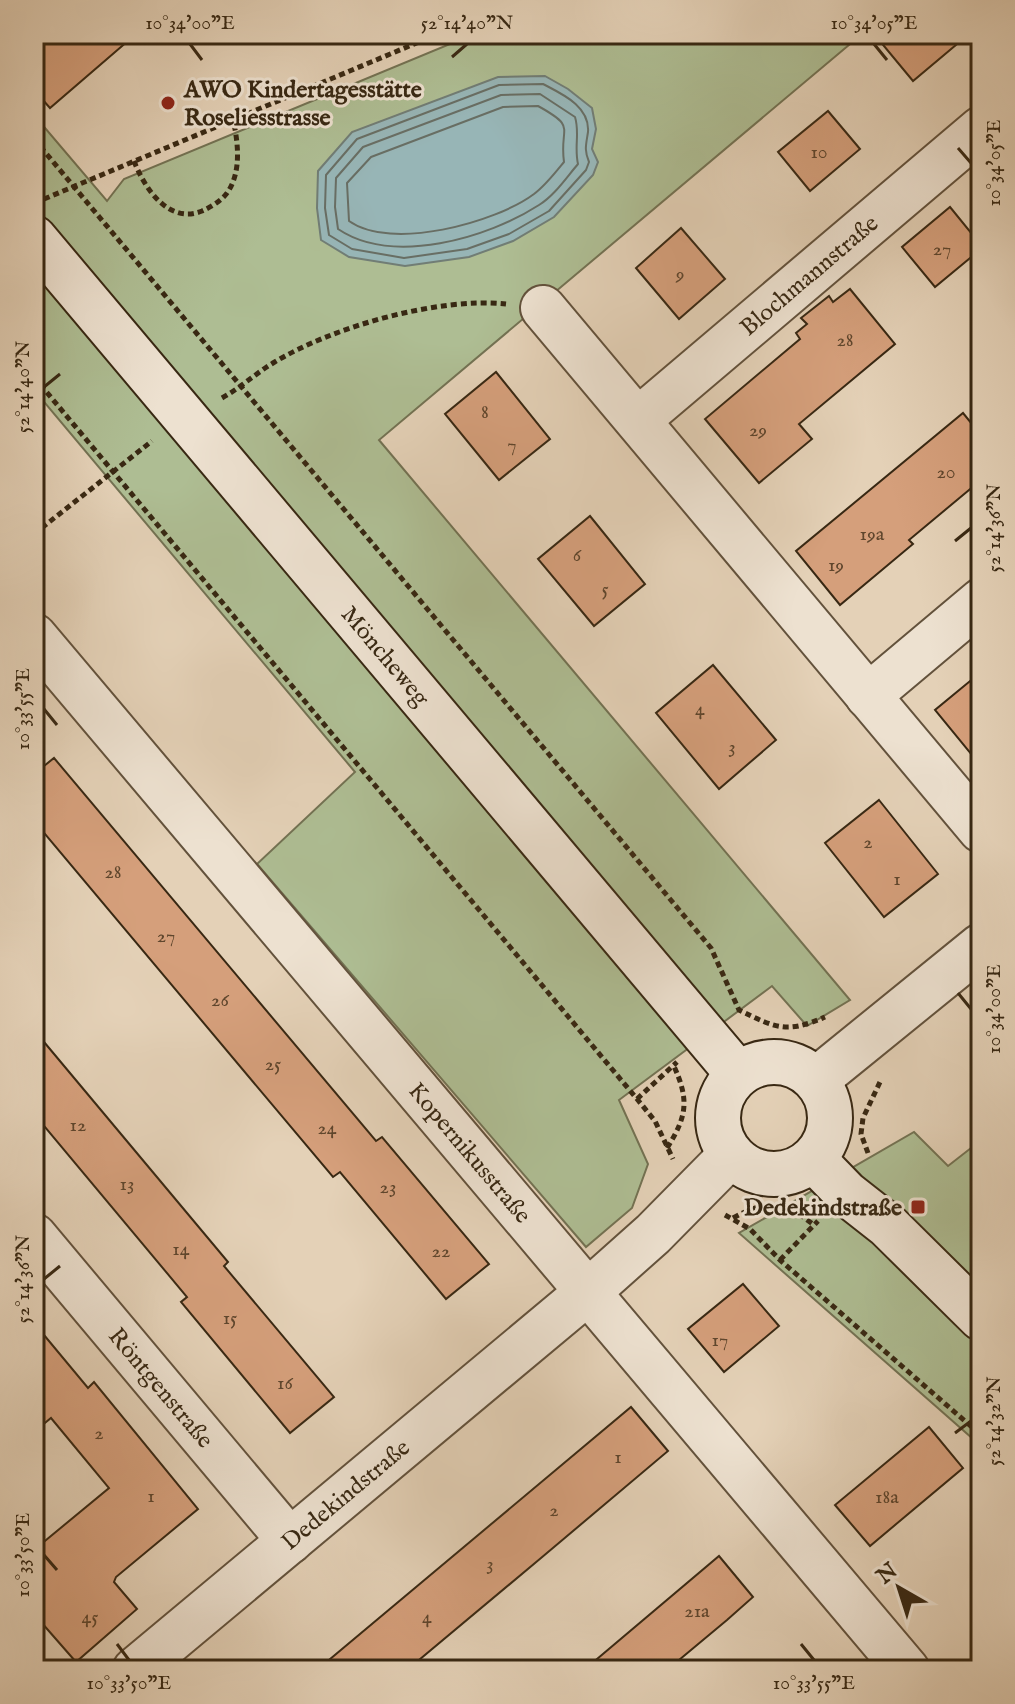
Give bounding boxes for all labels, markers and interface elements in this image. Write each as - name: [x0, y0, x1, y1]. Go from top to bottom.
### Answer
- text: 10°34'00"E: [145, 11, 235, 36]
- text: 52°14'40"N: [421, 11, 513, 36]
- text: 10°34'05"E: [830, 11, 918, 36]
- place label: AWO Kindertagesstätte Roseliesstrasse: [183, 75, 422, 134]
- marker: AWO Kindertagesstätte Roseliesstrasse: [159, 94, 177, 112]
- text: 10°34'05"E: [982, 119, 1007, 207]
- house number: 10: [810, 140, 828, 165]
- street label: Blochmannstraße: [734, 209, 885, 344]
- house number: 27: [933, 237, 951, 262]
- house number: 9: [675, 262, 684, 287]
- house number: 28: [836, 328, 854, 353]
- text: 52°14'40"N: [11, 341, 36, 433]
- house number: 8: [481, 400, 489, 425]
- house number: 29: [749, 418, 767, 443]
- house number: 7: [507, 433, 517, 458]
- house number: 20: [936, 460, 956, 485]
- text: 52°14'36"N: [982, 484, 1007, 572]
- house number: 19a: [860, 522, 885, 547]
- house number: 6: [573, 543, 582, 568]
- house number: 19: [828, 553, 844, 578]
- house number: 5: [601, 577, 609, 602]
- street label: Möncheweg: [333, 600, 436, 714]
- text: 10°33'55"E: [11, 668, 36, 750]
- house number: 4: [695, 697, 705, 722]
- house number: 3: [728, 735, 736, 760]
- house number: 2: [863, 830, 873, 855]
- house number: 28: [104, 860, 122, 885]
- house number: 1: [893, 867, 901, 892]
- house number: 27: [157, 924, 175, 949]
- text: 10°34'00"E: [982, 964, 1007, 1054]
- house number: 26: [211, 988, 229, 1013]
- house number: 25: [265, 1052, 281, 1077]
- street label: Kopernikusstraße: [401, 1077, 537, 1230]
- house number: 12: [70, 1113, 86, 1138]
- house number: 24: [317, 1116, 337, 1141]
- house number: 13: [120, 1172, 134, 1197]
- house number: 23: [380, 1175, 396, 1200]
- place label: Dedekindstraße: [744, 1193, 902, 1224]
- marker: Dedekindstraße: [909, 1198, 927, 1216]
- text: 52°14'36"N: [11, 1235, 36, 1323]
- house number: 14: [172, 1237, 190, 1262]
- house number: 22: [432, 1239, 450, 1264]
- house number: 15: [223, 1306, 237, 1331]
- street label: Röntgenstraße: [101, 1322, 220, 1455]
- house number: 17: [712, 1328, 728, 1353]
- house number: 16: [277, 1371, 294, 1396]
- text: 52°14'32"N: [982, 1376, 1007, 1466]
- house number: 2: [94, 1421, 104, 1446]
- street label: Dedekindstraße: [276, 1433, 417, 1558]
- house number: 1: [614, 1445, 622, 1470]
- house number: 1: [147, 1484, 155, 1509]
- house number: 18a: [875, 1485, 899, 1510]
- house number: 2: [549, 1498, 559, 1523]
- text: 10°33'50"E: [11, 1512, 36, 1597]
- north arrow: [859, 1548, 939, 1628]
- house number: 3: [486, 1552, 494, 1577]
- text: N: [871, 1557, 904, 1592]
- house number: 21a: [684, 1599, 710, 1624]
- house number: 45: [82, 1605, 98, 1630]
- house number: 4: [422, 1605, 432, 1630]
- text: 10°33'50"E: [87, 1671, 172, 1696]
- text: 10°33'55"E: [773, 1671, 855, 1696]

